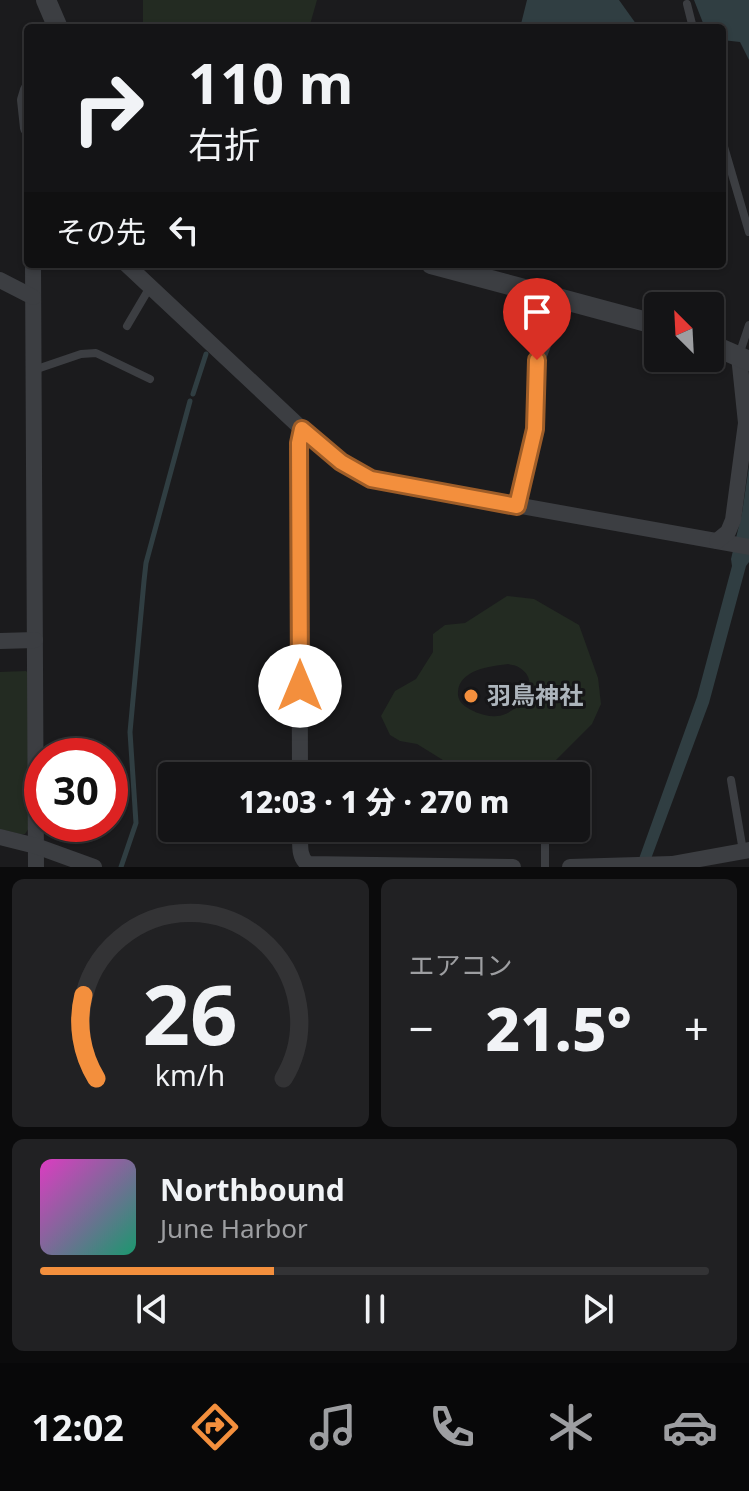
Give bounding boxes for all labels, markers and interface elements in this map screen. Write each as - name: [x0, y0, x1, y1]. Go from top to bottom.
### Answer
- text: 110 m: [188, 44, 353, 120]
- icon: right: [56, 56, 160, 160]
- text: 右折: [188, 120, 260, 169]
- icon: left: [162, 208, 206, 252]
- text: その先: [56, 211, 146, 252]
- pin: [503, 278, 571, 360]
- icon: arrive: [515, 290, 559, 334]
- north arrow: [644, 292, 724, 372]
- map controls: [644, 292, 724, 372]
- position arrow: [258, 644, 342, 728]
- place label: 羽鳥神社: [487, 678, 583, 711]
- marker: 羽鳥神社: [462, 687, 480, 705]
- speed limit sign: 30: [24, 738, 128, 842]
- text: 12:03 · 1 分 · 270 m: [239, 781, 509, 822]
- text: エアコン: [409, 947, 513, 983]
- text: 26: [143, 956, 238, 1069]
- text: 21.5°: [485, 987, 632, 1069]
- text: −: [409, 998, 434, 1058]
- text: +: [684, 998, 709, 1058]
- text: km/h: [155, 1055, 225, 1094]
- text: Northbound: [160, 1169, 345, 1210]
- text: June Harbor: [160, 1210, 308, 1246]
- icon: previous: [130, 1287, 174, 1331]
- icon: pause: [353, 1287, 397, 1331]
- icon: next: [576, 1287, 620, 1331]
- icon: directions: [187, 1399, 243, 1455]
- icon: music: [305, 1399, 361, 1455]
- icon: phone: [424, 1399, 480, 1455]
- icon: climate: [543, 1399, 599, 1455]
- icon: car: [662, 1399, 718, 1455]
- text: 12:02: [31, 1403, 124, 1452]

